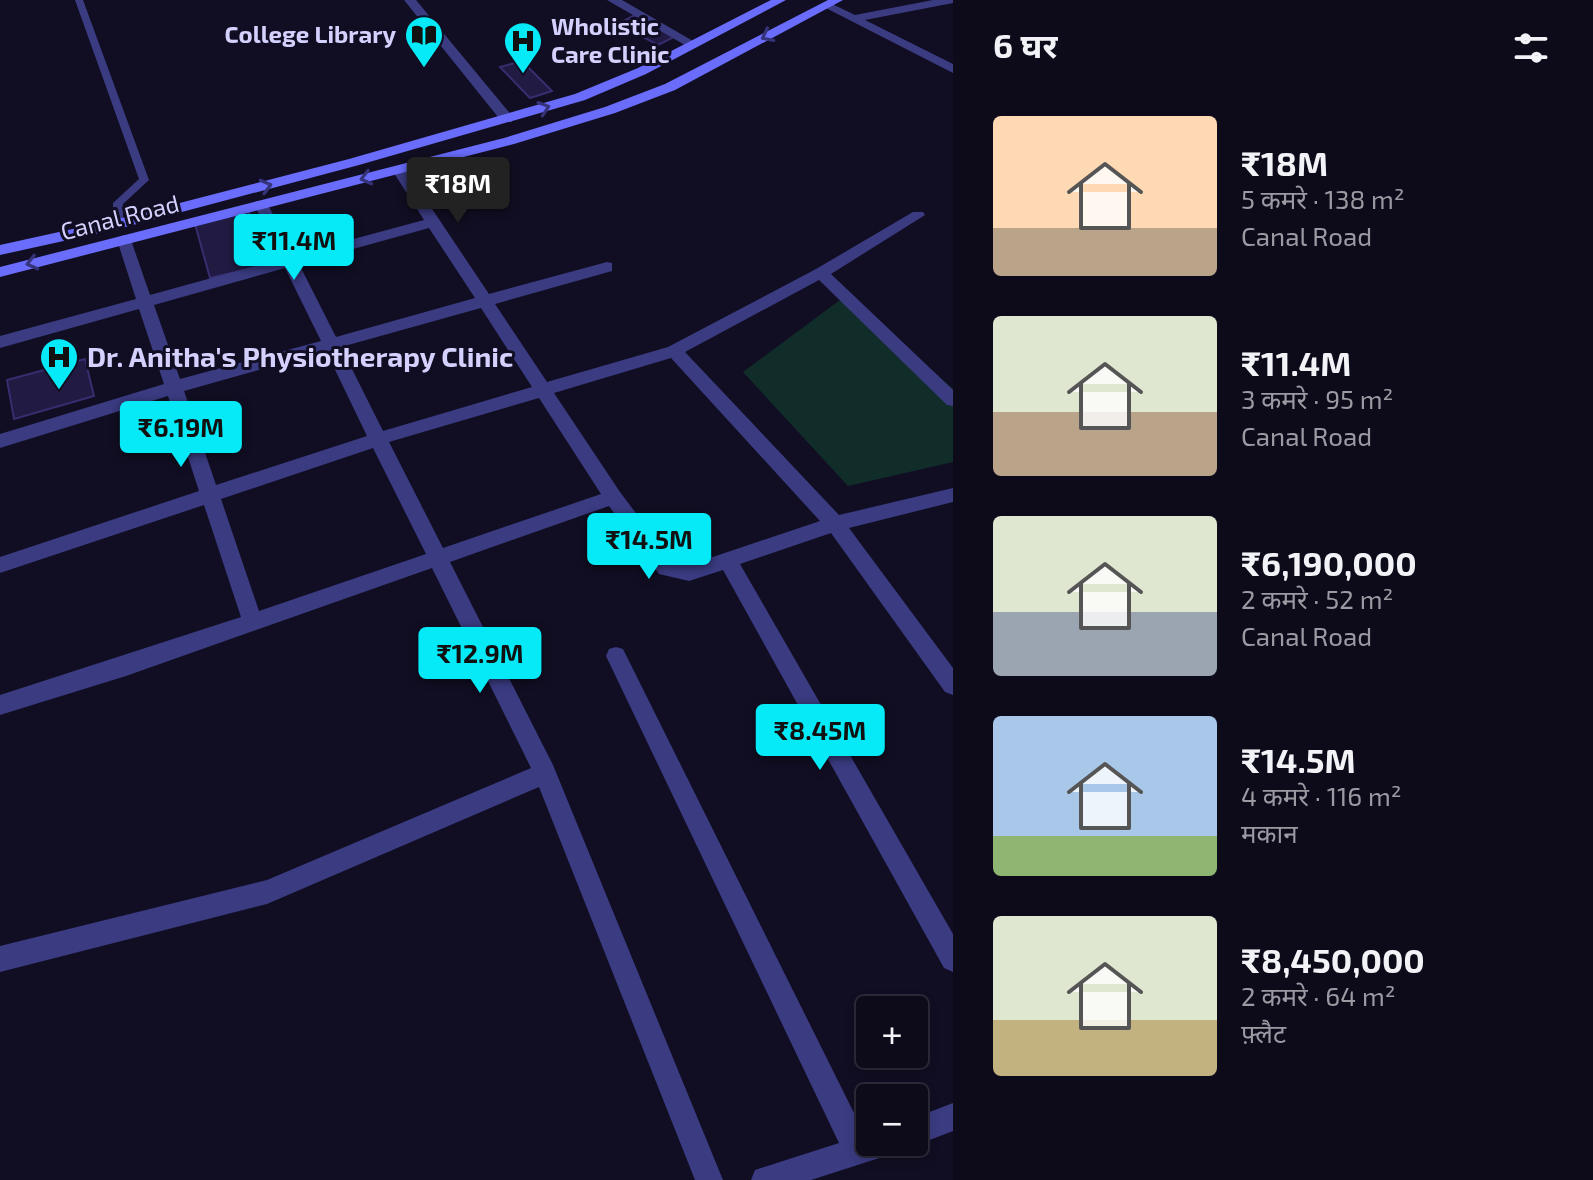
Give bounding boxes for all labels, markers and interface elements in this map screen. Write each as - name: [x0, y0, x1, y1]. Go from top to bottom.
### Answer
- place label: Wholistic Care Clinic: [551, 11, 669, 68]
- library icon: College Library: [403, 14, 445, 69]
- place label: College Library: [224, 19, 396, 48]
- hospital icon: Wholistic Care Clinic: [502, 20, 544, 75]
- text: 6 घर: [993, 24, 1057, 65]
- one-way arrow: [761, 26, 776, 41]
- icon: filters: [1509, 26, 1553, 70]
- one-way arrow: [536, 102, 550, 118]
- text: ₹18M: [1241, 142, 1328, 183]
- icon: home: [1057, 148, 1153, 244]
- pin: ₹18M: [411, 157, 505, 225]
- text: ₹18M: [425, 167, 491, 198]
- one-way arrow: [359, 169, 373, 186]
- one-way arrow: [259, 178, 273, 195]
- text: 5 कमरे · 138 m²: [1241, 183, 1405, 214]
- street label: Canal Road: [57, 188, 182, 245]
- pin: ₹11.4M: [229, 214, 359, 282]
- text: Canal Road: [1241, 220, 1372, 251]
- text: ₹11.4M: [252, 224, 336, 255]
- one-way arrow: [26, 254, 40, 271]
- hospital icon: Dr. Anitha's Physiotherapy Clinic: [38, 336, 80, 391]
- place label: Dr. Anitha's Physiotherapy Clinic: [87, 339, 513, 373]
- text: ₹11.4M: [1241, 342, 1351, 383]
- icon: home: [1057, 348, 1153, 444]
- text: 3 कमरे · 95 m²: [1241, 383, 1393, 414]
- pin: ₹6.19M: [116, 401, 246, 469]
- text: ₹6.19M: [138, 411, 224, 442]
- text: Canal Road: [1241, 420, 1372, 451]
- pin: ₹14.5M: [584, 513, 714, 581]
- text: ₹14.5M: [605, 523, 693, 554]
- text: ₹6,190,000: [1241, 542, 1417, 583]
- icon: home: [1057, 548, 1153, 644]
- text: 2 कमरे · 52 m²: [1241, 583, 1393, 614]
- text: Canal Road: [1241, 620, 1372, 651]
- pin: ₹12.9M: [415, 627, 545, 695]
- text: ₹12.9M: [436, 637, 524, 668]
- pin: ₹8.45M: [755, 704, 885, 772]
- text: ₹8.45M: [774, 714, 866, 745]
- text: ₹14.5M: [1241, 739, 1356, 780]
- icon: home: [1057, 748, 1153, 844]
- text: 4 कमरे · 116 m²: [1241, 780, 1402, 811]
- text: मकान: [1241, 817, 1298, 848]
- text: ₹8,450,000: [1241, 939, 1425, 980]
- icon: home: [1057, 948, 1153, 1044]
- text: 2 कमरे · 64 m²: [1241, 980, 1396, 1011]
- map controls: [856, 996, 928, 1156]
- button: +: [856, 996, 928, 1068]
- text: फ़्लैट: [1241, 1017, 1286, 1048]
- button: −: [856, 1084, 928, 1156]

